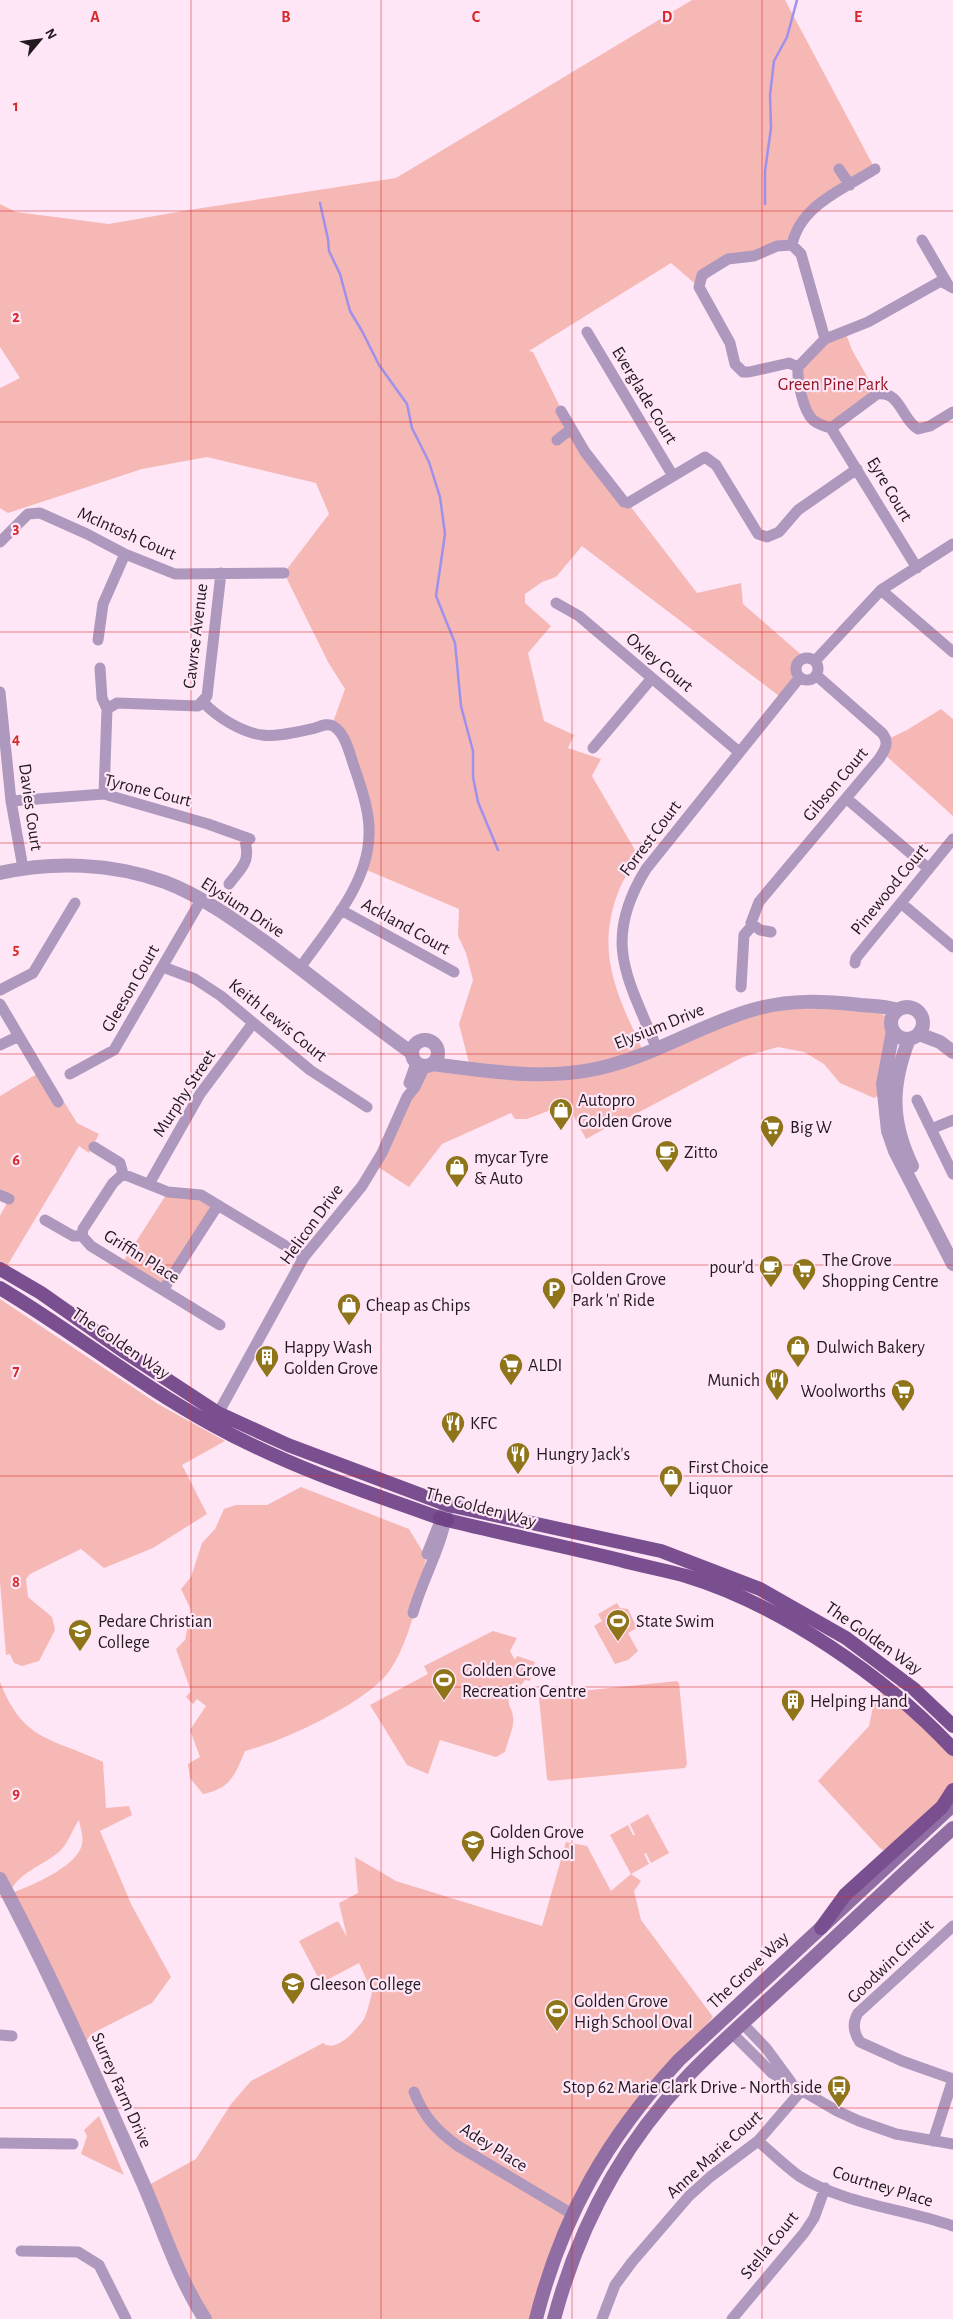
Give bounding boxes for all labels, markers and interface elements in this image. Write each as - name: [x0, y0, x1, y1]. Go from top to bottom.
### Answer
- text: A: [90, 9, 100, 25]
- text: B: [281, 9, 291, 25]
- text: C: [472, 9, 481, 25]
- text: D: [662, 9, 673, 25]
- text: E: [854, 9, 862, 25]
- north arrow: [15, 15, 65, 65]
- text: N: [42, 27, 59, 42]
- text: 1: [13, 98, 19, 114]
- text: 2: [12, 309, 20, 325]
- street label: Everglade Court: [608, 344, 680, 448]
- park label: Green Pine Park: [778, 376, 889, 394]
- street label: Eyre Court: [863, 454, 915, 525]
- street label: McIntosh Court: [75, 504, 179, 564]
- text: 3: [13, 520, 20, 536]
- street label: Cawrse Avenue: [181, 583, 211, 690]
- street label: Oxley Court: [623, 630, 696, 696]
- text: 4: [12, 731, 20, 747]
- street label: Gibson Court: [800, 744, 872, 825]
- street label: Davies Court: [15, 762, 45, 852]
- street label: Tyrone Court: [103, 772, 193, 810]
- street label: Forrest Court: [617, 797, 685, 880]
- street label: Pinewood Court: [848, 840, 932, 939]
- street label: Elysium Drive: [197, 874, 287, 941]
- street label: Ackland Court: [358, 895, 453, 959]
- text: 5: [13, 941, 20, 957]
- street label: Gleeson Court: [99, 942, 163, 1035]
- street label: Keith Lewis Court: [225, 976, 330, 1066]
- street label: Elysium Drive: [612, 1001, 707, 1053]
- street label: Murphy Street: [150, 1047, 220, 1140]
- place label: Autopro Golden Grove: [578, 1092, 672, 1131]
- shop icon: Autopro Golden Grove: [548, 1097, 574, 1131]
- supermarket icon: Big W: [759, 1114, 785, 1148]
- place label: Big W: [790, 1119, 832, 1137]
- cafe icon: Zitto: [654, 1139, 680, 1173]
- place label: Zitto: [684, 1144, 718, 1162]
- place label: mycar Tyre & Auto: [474, 1149, 549, 1188]
- text: 6: [12, 1152, 20, 1168]
- shop icon: mycar Tyre & Auto: [444, 1154, 470, 1188]
- street label: Helicon Drive: [277, 1181, 347, 1268]
- street label: Griffin Place: [100, 1227, 183, 1287]
- place label: The Grove Shopping Centre: [822, 1252, 939, 1291]
- cafe icon: pour'd: [758, 1254, 784, 1288]
- supermarket icon: The Grove Shopping Centre: [791, 1257, 817, 1291]
- place label: pour'd: [709, 1259, 754, 1277]
- place label: Golden Grove Park 'n' Ride: [572, 1271, 666, 1310]
- parking icon: Golden Grove Park 'n' Ride: [541, 1276, 567, 1310]
- shop icon: Cheap as Chips: [336, 1292, 362, 1326]
- place label: Cheap as Chips: [366, 1297, 470, 1315]
- street label: The Golden Way: [68, 1305, 173, 1383]
- shop icon: Dulwich Bakery: [785, 1334, 811, 1368]
- place label: Happy Wash Golden Grove: [284, 1339, 378, 1378]
- place label: Dulwich Bakery: [816, 1339, 925, 1357]
- building icon: Happy Wash Golden Grove: [254, 1344, 280, 1378]
- supermarket icon: ALDI: [498, 1352, 524, 1386]
- place label: ALDI: [528, 1357, 562, 1375]
- text: 7: [13, 1363, 20, 1379]
- restaurant icon: Munich: [764, 1367, 790, 1401]
- place label: Munich: [707, 1372, 760, 1390]
- supermarket icon: Woolworths: [890, 1378, 916, 1412]
- place label: Woolworths: [801, 1383, 886, 1401]
- restaurant icon: KFC: [440, 1410, 466, 1444]
- place label: KFC: [470, 1415, 497, 1433]
- restaurant icon: Hungry Jack's: [505, 1441, 531, 1475]
- place label: Hungry Jack's: [536, 1446, 630, 1464]
- place label: First Choice Liquor: [688, 1459, 769, 1498]
- shop icon: First Choice Liquor: [658, 1464, 684, 1498]
- street label: The Golden Way: [423, 1485, 538, 1531]
- text: 8: [12, 1574, 20, 1590]
- street label: The Golden Way: [822, 1599, 925, 1679]
- sports icon: State Swim: [605, 1608, 631, 1642]
- place label: Pedare Christian College: [98, 1613, 212, 1652]
- place label: State Swim: [636, 1613, 714, 1631]
- school or university icon: Pedare Christian College: [67, 1618, 93, 1652]
- place label: Golden Grove Recreation Centre: [462, 1662, 586, 1701]
- sports icon: Golden Grove Recreation Centre: [431, 1667, 457, 1701]
- building icon: Helping Hand: [780, 1688, 806, 1722]
- place label: Helping Hand: [810, 1693, 908, 1711]
- text: 9: [12, 1785, 20, 1801]
- place label: Golden Grove High School: [490, 1824, 584, 1863]
- school or university icon: Golden Grove High School: [460, 1829, 486, 1863]
- street label: Goodwin Circuit: [844, 1916, 937, 2007]
- street label: The Grove Way: [705, 1929, 793, 2013]
- school or university icon: Gleeson College: [280, 1971, 306, 2005]
- place label: Gleeson College: [310, 1976, 421, 1994]
- place label: Golden Grove High School Oval: [574, 1993, 693, 2032]
- sports icon: Golden Grove High School Oval: [544, 1998, 570, 2032]
- street label: Surrey Farm Drive: [88, 2030, 155, 2151]
- bus stop icon: Stop 62 Marie Clark Drive - North side: [826, 2074, 852, 2108]
- place label: Stop 62 Marie Clark Drive - North side: [563, 2079, 822, 2097]
- street label: Anne Marie Court: [663, 2107, 766, 2202]
- street label: Adey Place: [457, 2120, 530, 2176]
- street label: Courtney Place: [830, 2163, 935, 2211]
- street label: Stella Court: [737, 2208, 802, 2283]

